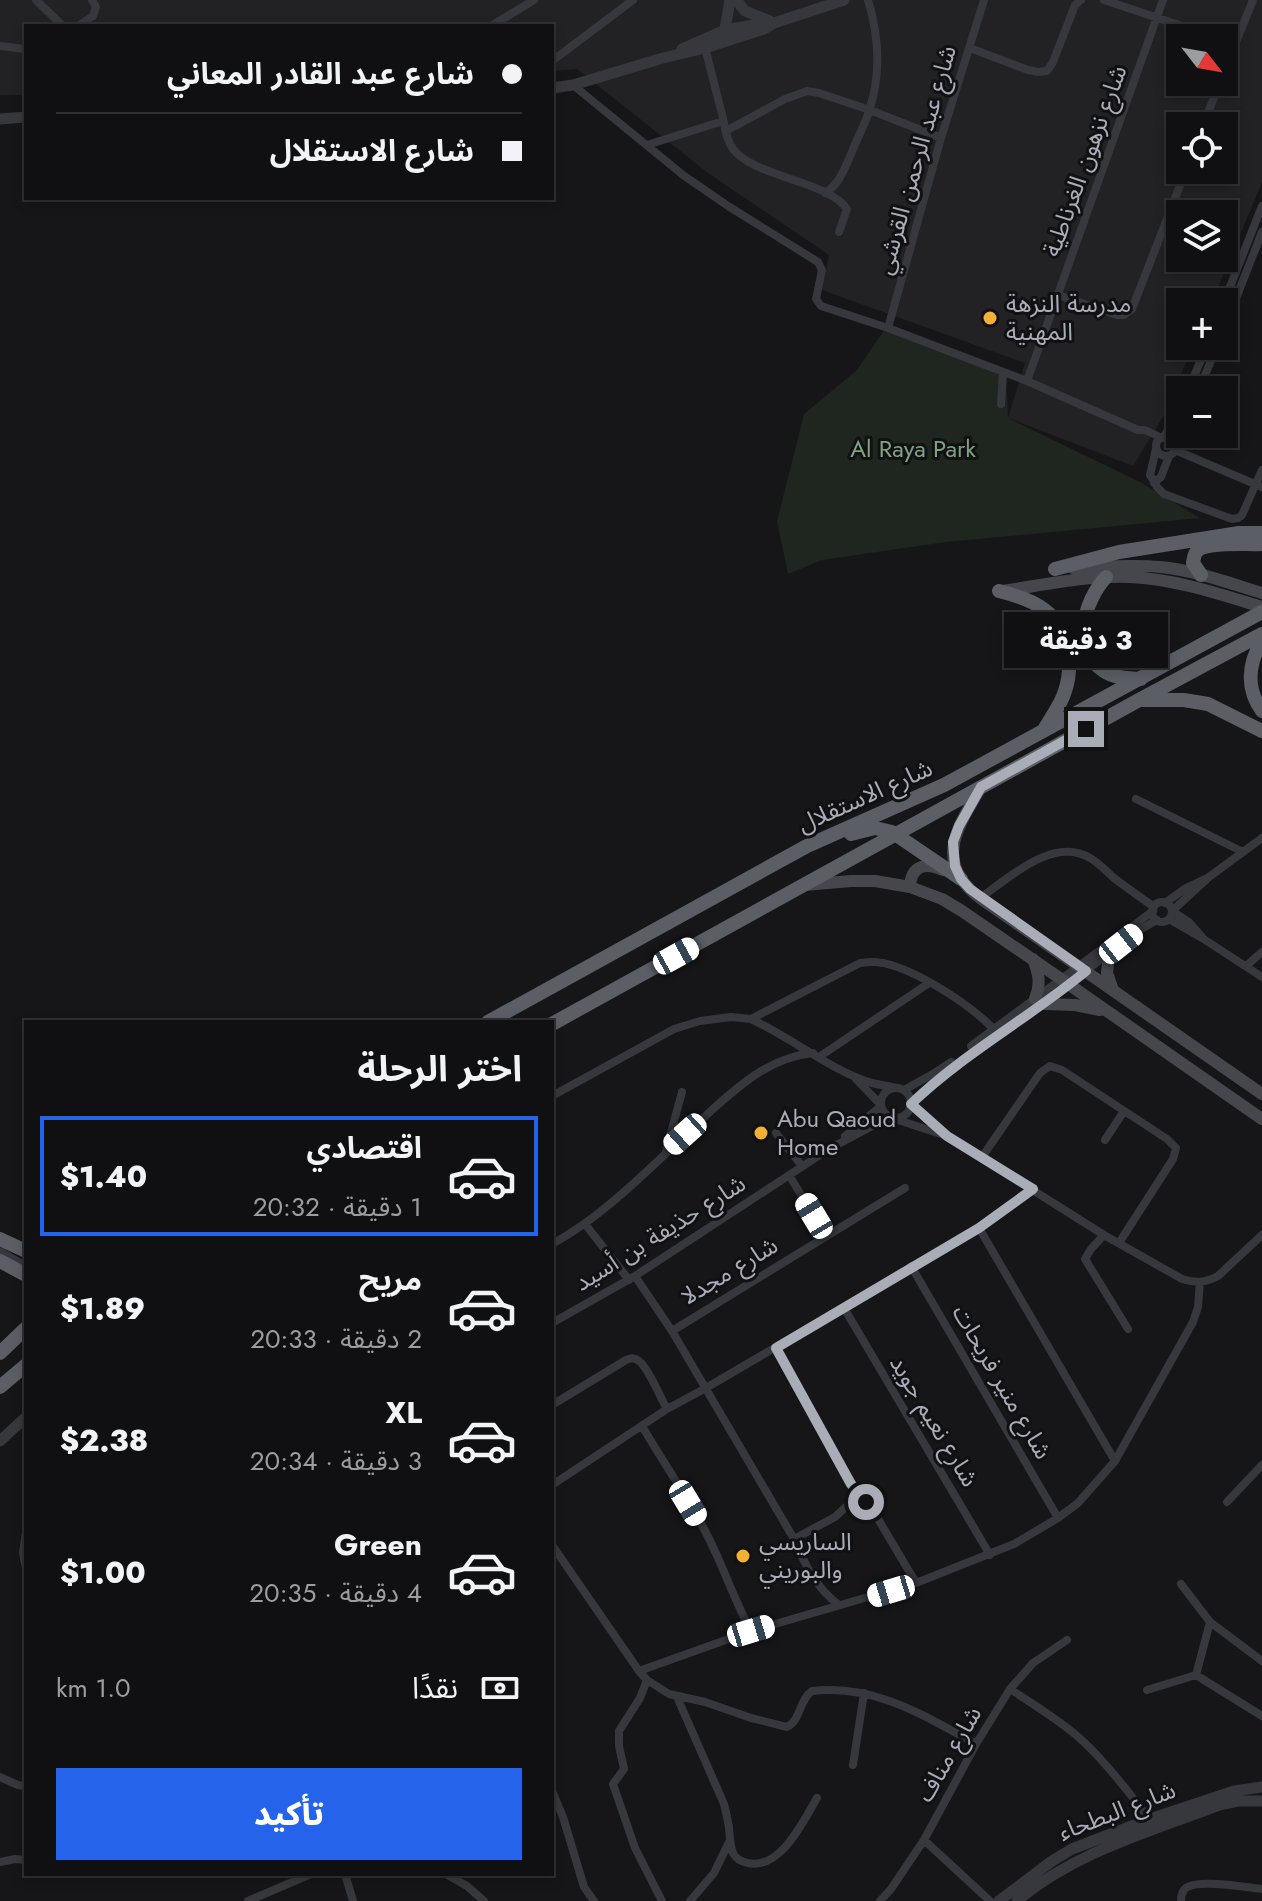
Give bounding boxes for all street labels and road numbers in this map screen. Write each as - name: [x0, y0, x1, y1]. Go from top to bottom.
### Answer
- street label: شارع عبد الرحمن القرشي: [866, 41, 966, 279]
- street label: شارع نزهون الغرناطية: [1034, 60, 1135, 261]
- street label: شارع الاستقلال: [792, 750, 938, 841]
- street label: شارع حذيفة بن أسيد: [567, 1166, 752, 1299]
- street label: شارع مجدلا: [673, 1228, 784, 1314]
- street label: شارع منير فريحات: [944, 1298, 1061, 1466]
- street label: شارع نعيم جويد: [881, 1348, 988, 1493]
- street label: شارع مناف: [907, 1699, 990, 1808]
- street label: شارع البطحاء: [1053, 1772, 1181, 1849]

